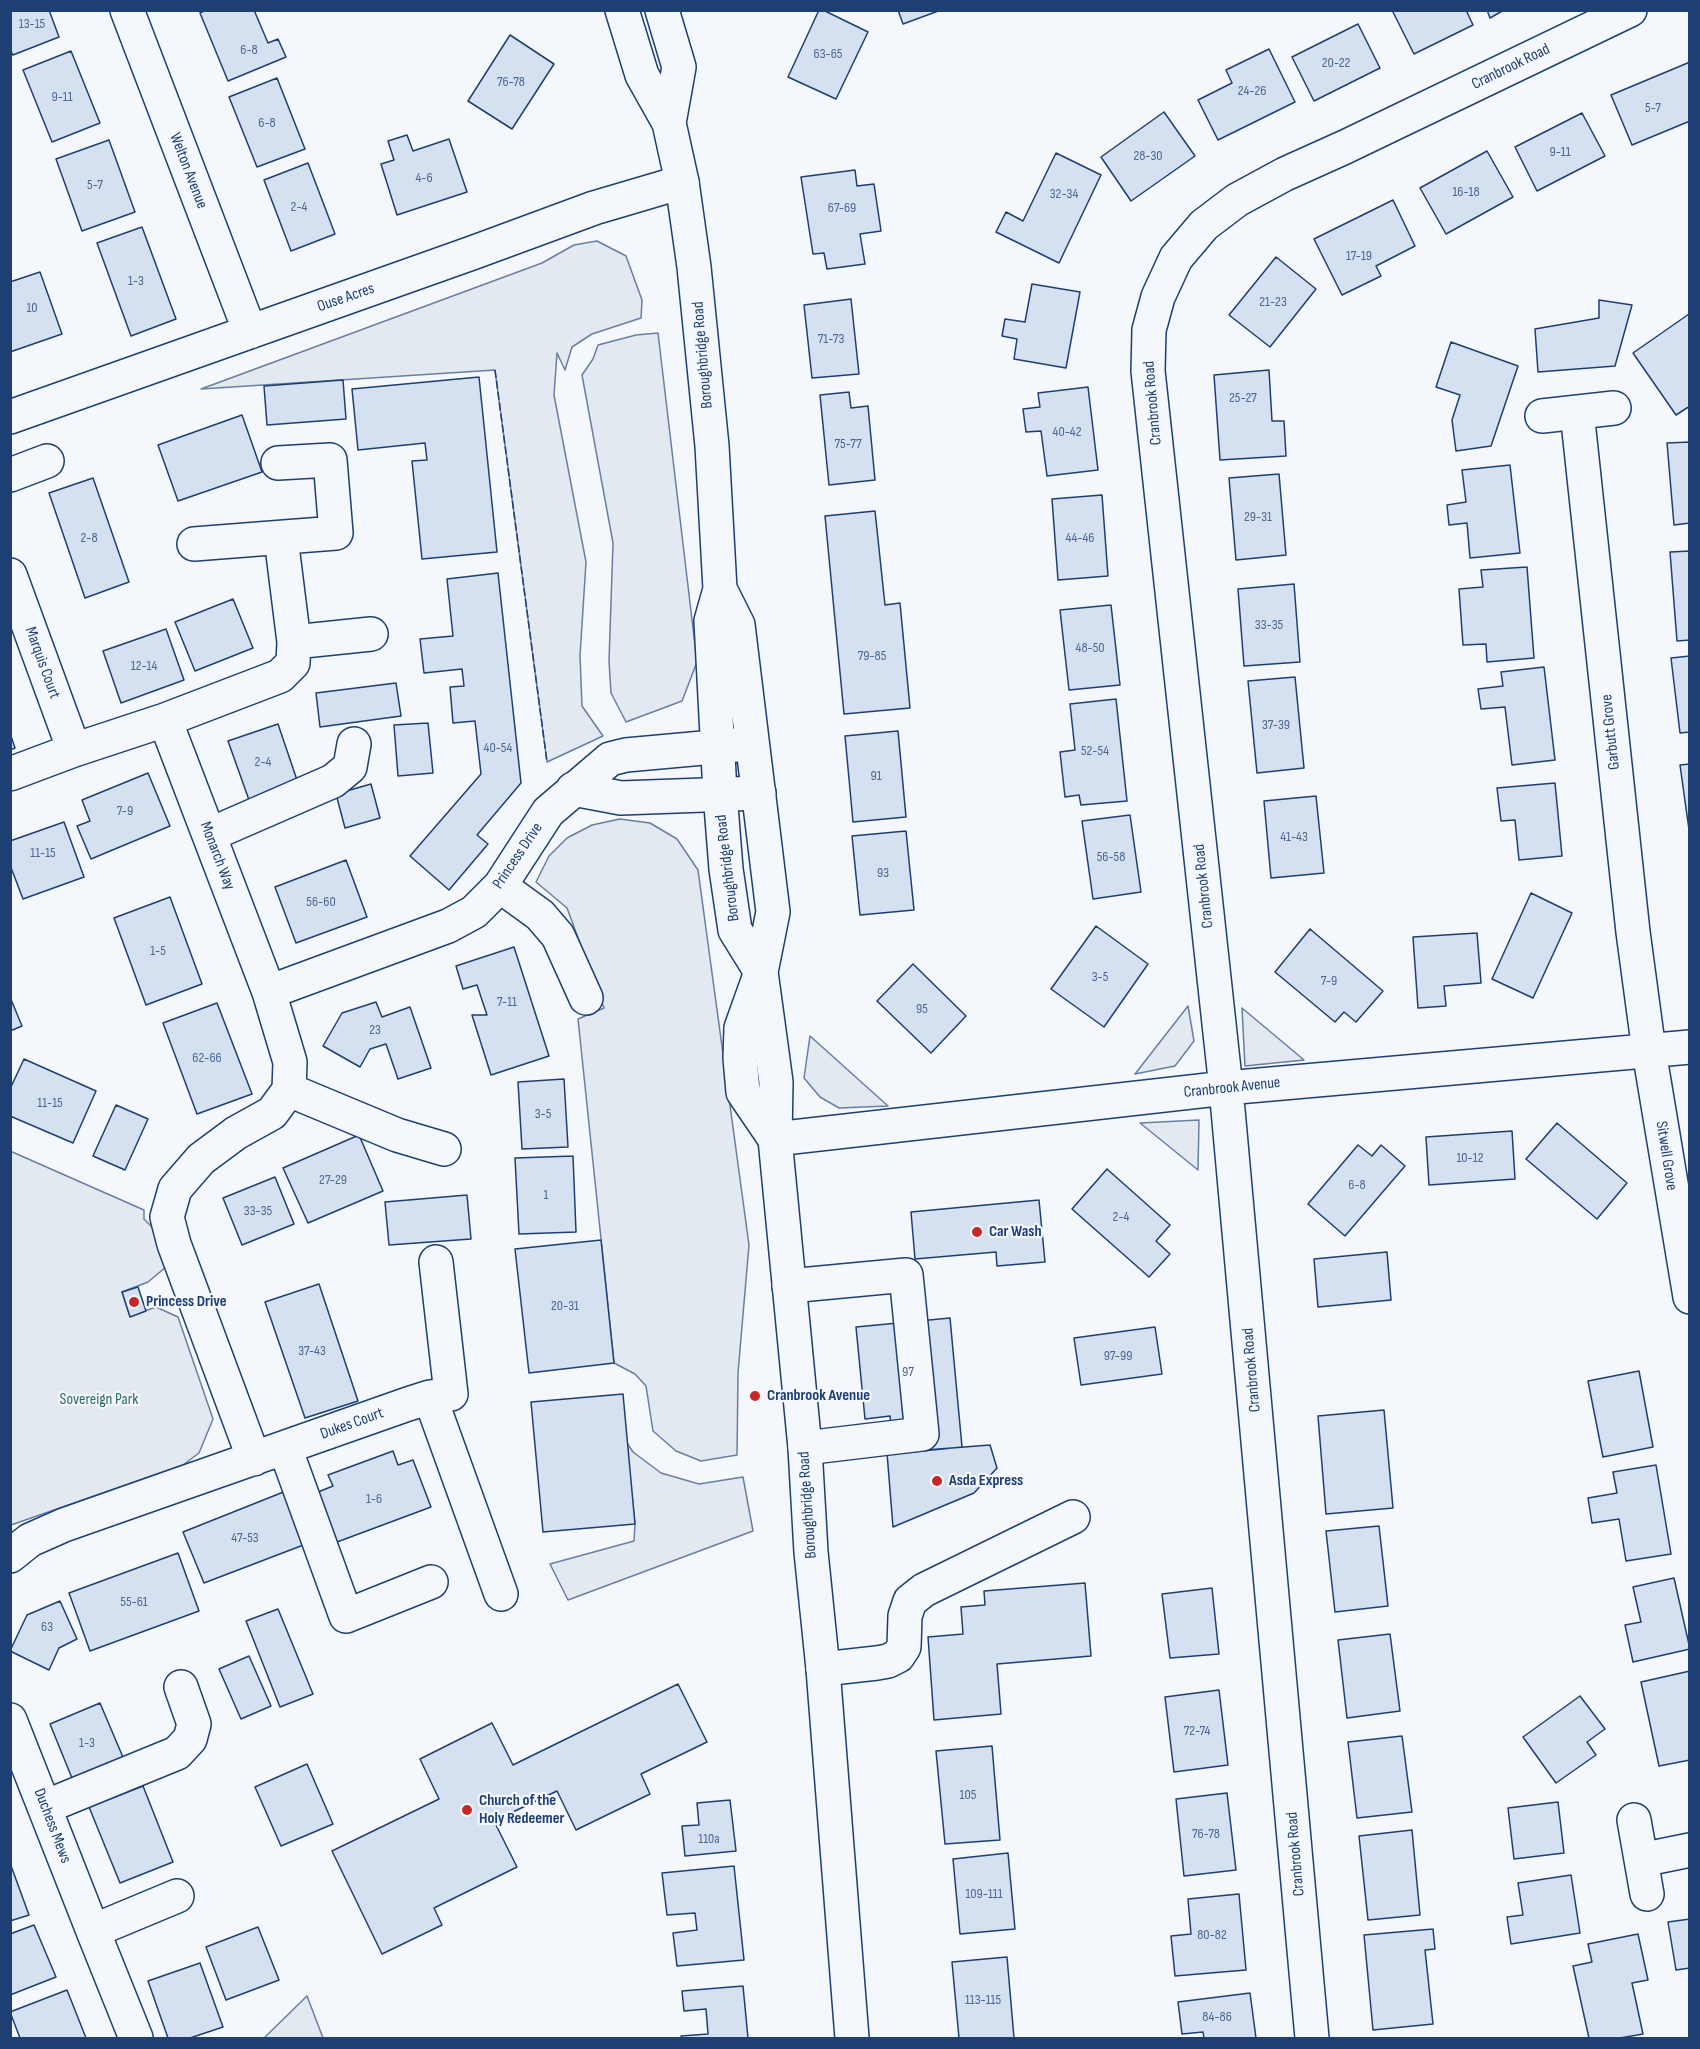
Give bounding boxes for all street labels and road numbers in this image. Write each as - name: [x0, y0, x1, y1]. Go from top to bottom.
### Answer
- street label: Cranbrook Road: [1469, 40, 1553, 94]
- street label: Welton Avenue: [165, 130, 211, 212]
- street label: Ouse Acres: [315, 279, 377, 317]
- street label: Boroughbridge Road: [689, 301, 717, 409]
- street label: Cranbrook Road: [1140, 360, 1166, 446]
- street label: Marquis Court: [20, 624, 64, 702]
- street label: Garbutt Grove: [1597, 693, 1625, 771]
- street label: Boroughbridge Road: [712, 813, 744, 923]
- street label: Monarch Way: [195, 819, 239, 893]
- street label: Princess Drive: [489, 819, 547, 893]
- street label: Cranbrook Road: [1190, 843, 1218, 929]
- street label: Cranbrook Avenue: [1183, 1073, 1281, 1103]
- street label: Sitwell Grove: [1651, 1120, 1681, 1192]
- street label: Cranbrook Road: [1239, 1327, 1265, 1413]
- street label: Dukes Court: [318, 1404, 386, 1444]
- street label: Boroughbridge Road: [795, 1451, 821, 1559]
- street label: Duchess Mews: [29, 1786, 75, 1866]
- street label: Cranbrook Road: [1283, 1811, 1309, 1897]

